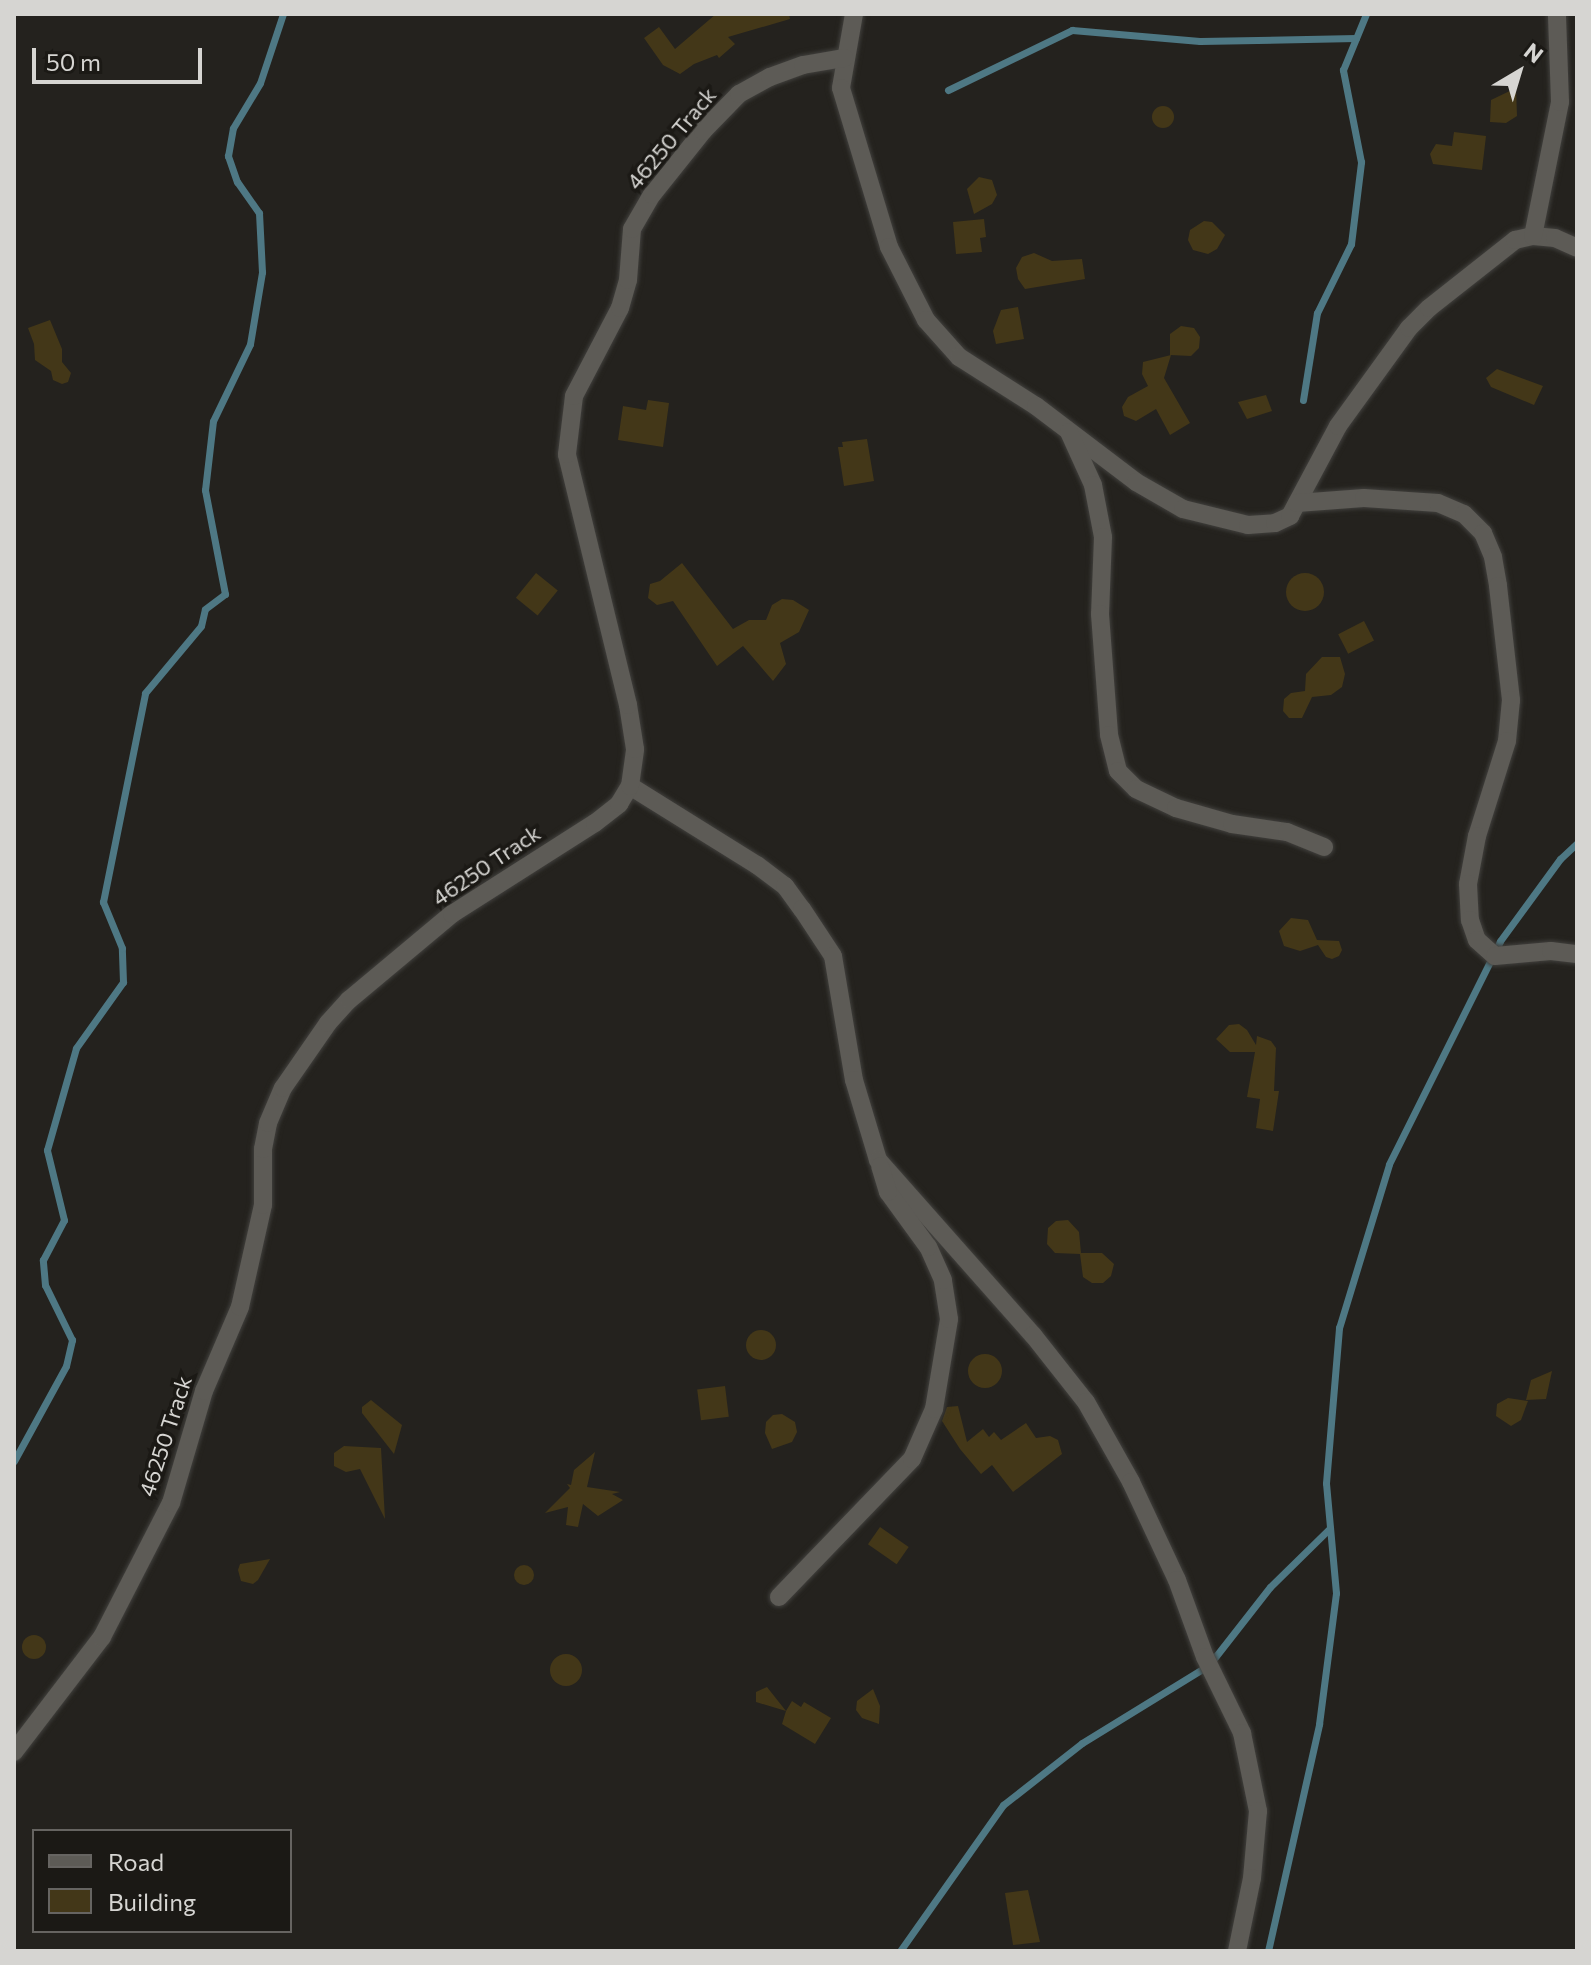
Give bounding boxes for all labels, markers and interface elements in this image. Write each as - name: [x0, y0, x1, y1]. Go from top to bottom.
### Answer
- scale bar: [36, 32, 206, 82]
- north arrow: [1479, 32, 1559, 112]
- text: N: [1519, 37, 1549, 68]
- text: 50 m: [46, 47, 101, 76]
- street label: 46250 Track: [621, 82, 721, 194]
- street label: 46250 Track: [427, 819, 545, 911]
- street label: 46250 Track: [133, 1372, 197, 1500]
- legend: [32, 1829, 292, 1933]
- text: Road: [108, 1847, 164, 1876]
- text: Building: [108, 1887, 196, 1916]

